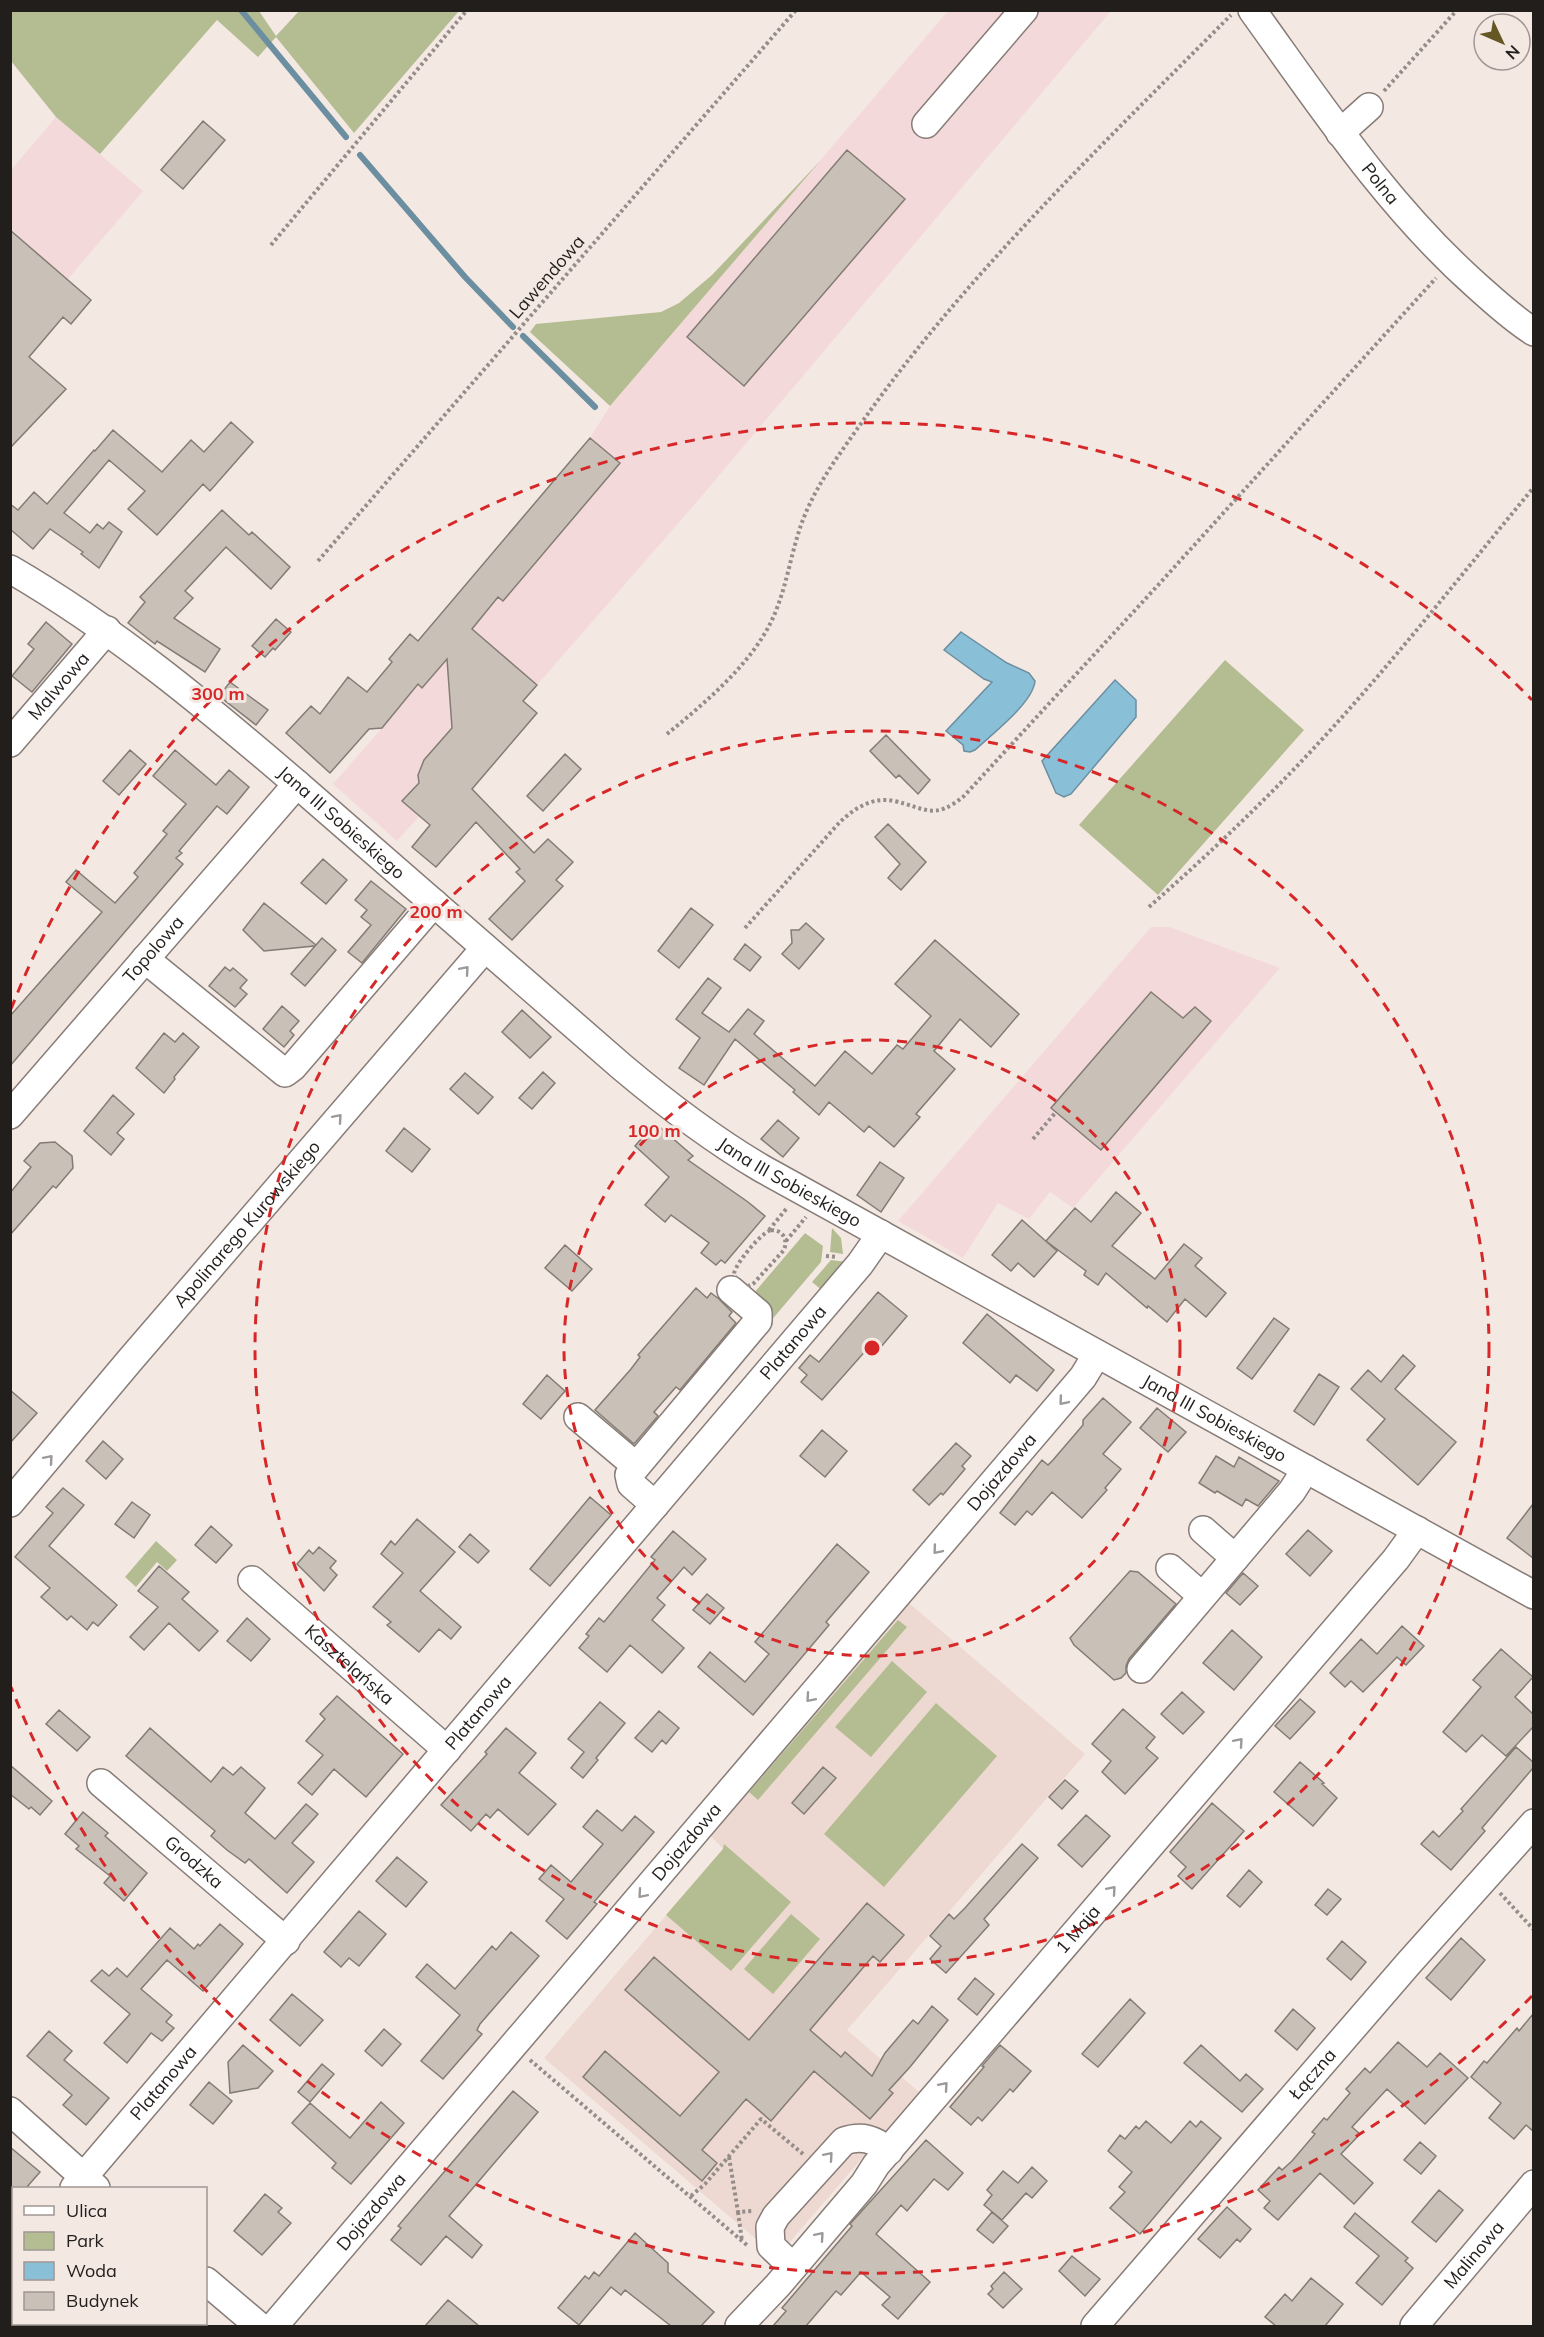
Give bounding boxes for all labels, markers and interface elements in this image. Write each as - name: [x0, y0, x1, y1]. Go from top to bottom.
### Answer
- north arrow: [1472, 12, 1532, 72]
- text: N: [1501, 41, 1524, 64]
- street label: Polna: [1357, 158, 1405, 209]
- street label: Lawendowa: [504, 230, 589, 323]
- street label: Malwowa: [23, 647, 94, 725]
- text: 300 m: [191, 682, 245, 705]
- street label: Jana III Sobieskiego: [273, 761, 410, 884]
- text: 200 m: [409, 900, 463, 923]
- street label: Topolowa: [118, 911, 189, 988]
- one-way arrow: [458, 966, 469, 977]
- one-way arrow: [331, 1114, 342, 1125]
- text: 100 m: [627, 1119, 681, 1142]
- street label: Jana III Sobieskiego: [714, 1132, 865, 1232]
- street label: Apolinarego Kurowskiego: [168, 1135, 325, 1312]
- street label: Platanowa: [755, 1300, 831, 1384]
- centre of rings: [862, 1338, 882, 1358]
- street label: Jana III Sobieskiego: [1138, 1369, 1291, 1467]
- one-way arrow: [1059, 1394, 1070, 1405]
- street label: Dojazdowa: [962, 1428, 1041, 1516]
- one-way arrow: [41, 1455, 52, 1466]
- one-way arrow: [933, 1543, 944, 1554]
- street label: Kasztelańska: [300, 1619, 399, 1710]
- street label: Platanowa: [440, 1670, 516, 1754]
- one-way arrow: [806, 1691, 817, 1702]
- one-way arrow: [1232, 1738, 1243, 1749]
- street label: Dojazdowa: [647, 1798, 726, 1885]
- street label: Grodzka: [160, 1830, 228, 1893]
- one-way arrow: [1105, 1886, 1116, 1897]
- one-way arrow: [639, 1887, 650, 1898]
- street label: 1 Maja: [1050, 1900, 1105, 1958]
- street label: Platanowa: [125, 2040, 201, 2125]
- street label: Łączna: [1283, 2043, 1341, 2105]
- one-way arrow: [937, 2082, 948, 2093]
- one-way arrow: [822, 2152, 833, 2163]
- street label: Dojazdowa: [331, 2168, 411, 2255]
- legend: [12, 2187, 207, 2325]
- text: Ulica: [66, 2199, 107, 2222]
- street label: Malinowa: [1438, 2216, 1509, 2293]
- text: Park: [66, 2229, 105, 2252]
- one-way arrow: [813, 2232, 824, 2243]
- text: Woda: [66, 2259, 117, 2282]
- text: Budynek: [66, 2289, 139, 2312]

